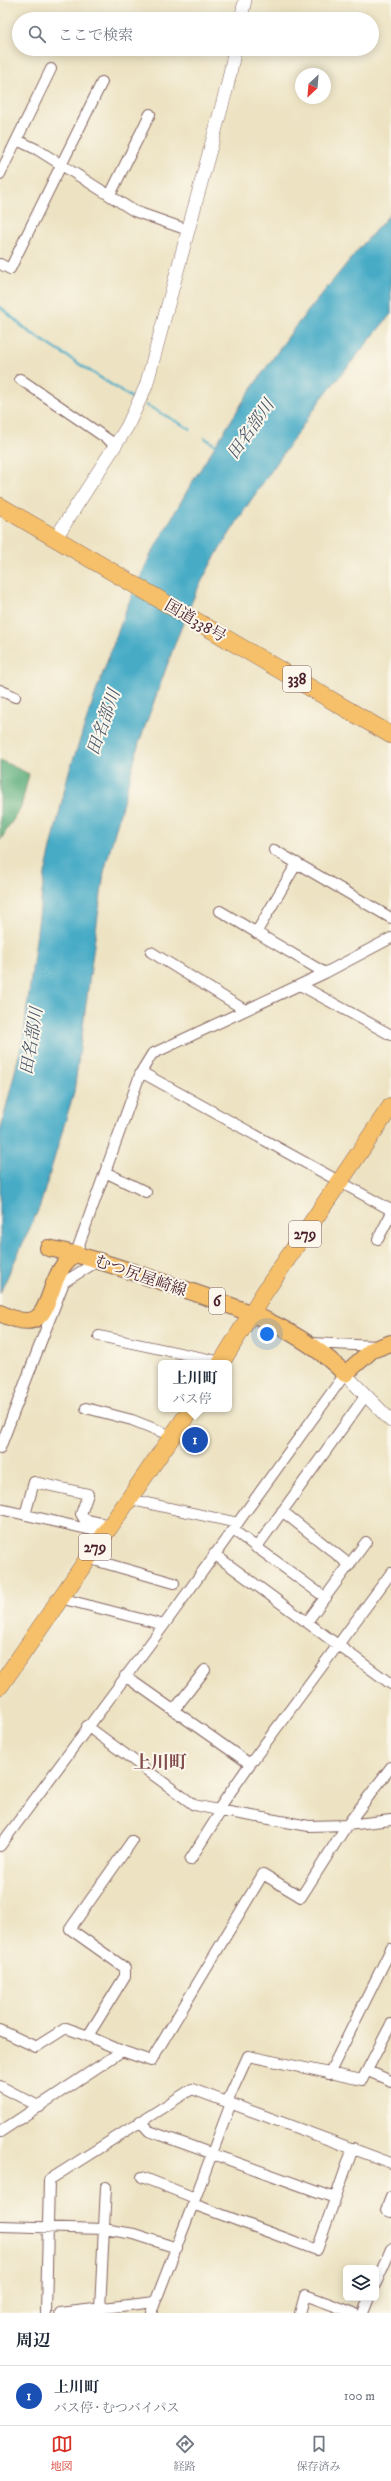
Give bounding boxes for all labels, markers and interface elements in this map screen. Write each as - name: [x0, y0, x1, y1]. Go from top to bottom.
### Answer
- search box: [12, 12, 379, 56]
- icon: search: [26, 23, 48, 45]
- text: ここで検索: [58, 26, 133, 45]
- north arrow: [295, 68, 331, 104]
- water label: 田名部川: [222, 394, 280, 464]
- street label: 国道338号: [161, 595, 230, 647]
- road number: 338: [283, 666, 311, 692]
- water label: 田名部川: [82, 685, 126, 758]
- water label: 田名部川: [16, 1004, 48, 1076]
- road number: 279: [289, 1221, 321, 1247]
- street label: むつ尻屋崎線: [92, 1251, 189, 1301]
- road number: 6: [209, 1288, 225, 1314]
- your location: [257, 1324, 277, 1344]
- popup: [158, 1360, 232, 1412]
- text: 上川町: [172, 1369, 218, 1388]
- text: バス停: [172, 1391, 212, 1407]
- pin: 1: [182, 1425, 208, 1455]
- road number: 279: [79, 1534, 111, 1560]
- district label: 上川町: [133, 1752, 187, 1774]
- map controls: [343, 2265, 379, 2301]
- button: layers: [343, 2265, 379, 2301]
- text: 周辺: [16, 2330, 50, 2352]
- text: 上川町: [54, 2378, 99, 2397]
- text: 1: [27, 2388, 31, 2404]
- text: 100 m: [344, 2388, 375, 2404]
- text: バス停 · むつバイパス: [54, 2400, 179, 2416]
- tab: 地図: [51, 2433, 73, 2474]
- tab: 経路: [174, 2433, 196, 2474]
- tab: 保存済み: [297, 2433, 341, 2474]

